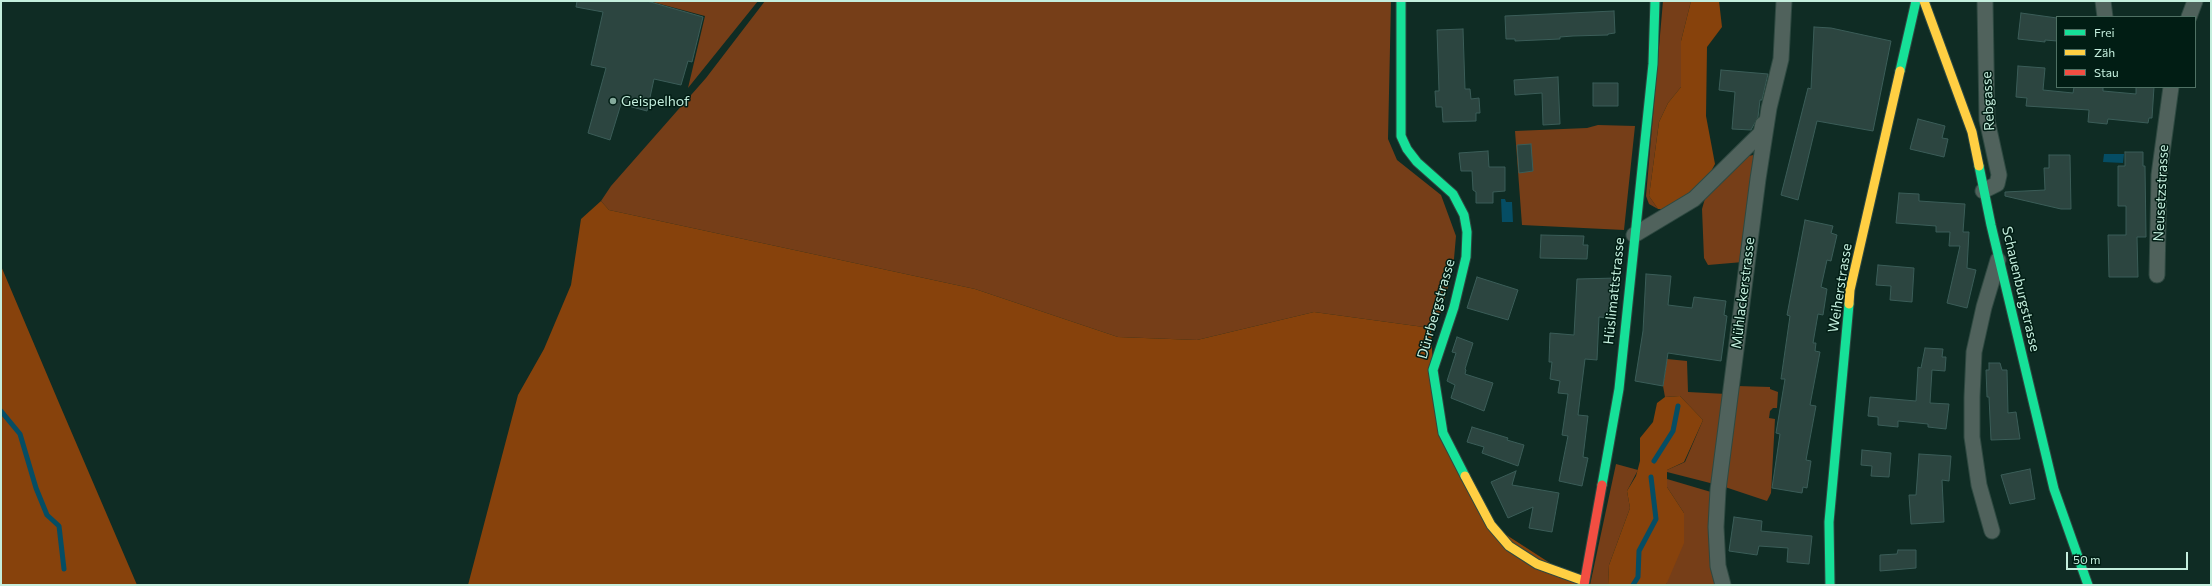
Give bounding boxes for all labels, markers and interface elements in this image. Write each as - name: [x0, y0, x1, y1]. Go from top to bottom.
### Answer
- legend: [2056, 16, 2196, 88]
- text: Frei: [2094, 25, 2115, 39]
- text: Zäh: [2094, 45, 2115, 59]
- text: Stau: [2094, 65, 2119, 79]
- street label: Rebgasse: [1978, 71, 1998, 131]
- place label: Geispelhof: [621, 93, 690, 109]
- marker: Geispelhof: [608, 96, 618, 106]
- street label: Neusetzstrasse: [2150, 144, 2172, 242]
- street label: Schauenburgstrasse: [1998, 225, 2044, 353]
- street label: Mühlackerstrasse: [1728, 236, 1758, 350]
- street label: Hüslimattstrasse: [1600, 237, 1628, 345]
- street label: Weiherstrasse: [1825, 242, 1855, 334]
- street label: Dürrbergstrasse: [1414, 257, 1458, 361]
- scale bar: [2068, 544, 2190, 570]
- text: 50 m: [2073, 552, 2101, 566]

